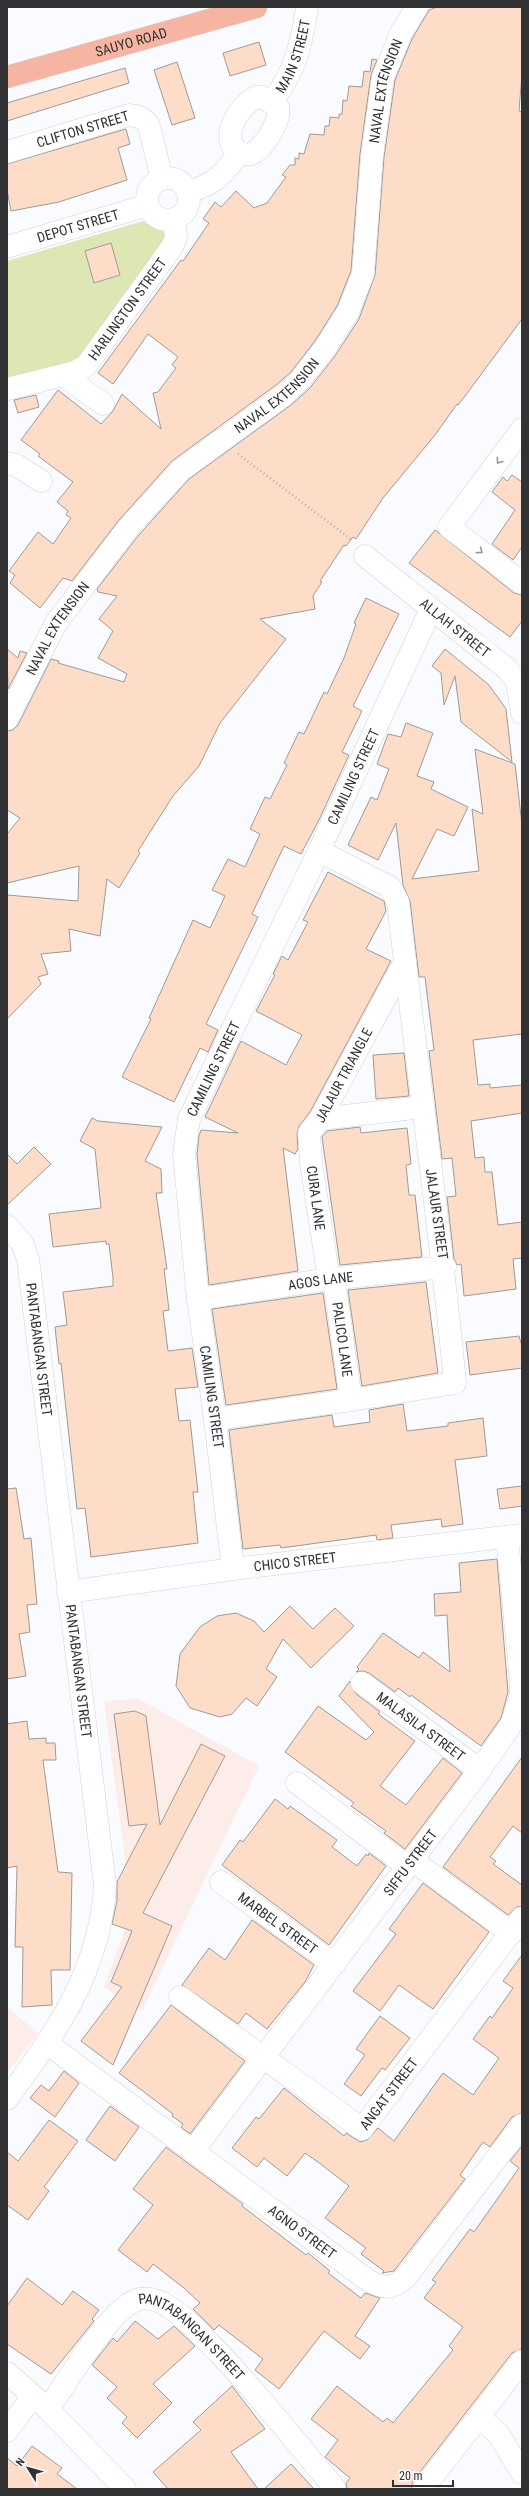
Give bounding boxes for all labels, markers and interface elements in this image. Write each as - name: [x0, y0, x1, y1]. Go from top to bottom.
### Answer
- street label: MAIN STREET: [272, 18, 313, 96]
- street label: SAUYO ROAD: [94, 24, 169, 60]
- street label: NAVAL EXTENSION: [366, 37, 406, 144]
- street label: CLIFTON STREET: [34, 108, 131, 151]
- street label: DEPOT STREET: [35, 206, 121, 246]
- street label: HARLINGTON STREET: [85, 255, 170, 363]
- street label: NAVAL EXTENSION: [231, 355, 322, 437]
- one-way arrow: [496, 456, 503, 463]
- one-way arrow: [475, 546, 482, 553]
- street label: NAVAL EXTENSION: [23, 578, 92, 678]
- street label: ALLAH STREET: [417, 595, 493, 660]
- street label: CAMILING STREET: [324, 726, 382, 827]
- street label: CAMILING STREET: [183, 1019, 243, 1119]
- street label: JALAUR TRIANGLE: [312, 1025, 375, 1125]
- street label: CURA LANE: [304, 1165, 328, 1231]
- street label: JALAUR STREET: [423, 1168, 451, 1260]
- street label: AGOS LANE: [287, 1269, 354, 1293]
- street label: PANTABANGAN STREET: [23, 1282, 55, 1417]
- street label: PALICO LANE: [329, 1301, 356, 1378]
- street label: CAMILING STREET: [197, 1345, 227, 1449]
- street label: CHICO STREET: [253, 1549, 337, 1575]
- street label: PANTABANGAN STREET: [63, 1604, 95, 1739]
- street label: MALASILA STREET: [373, 1688, 468, 1764]
- street label: SIFFU STREET: [380, 1826, 440, 1899]
- street label: MARBEL STREET: [235, 1889, 320, 1957]
- street label: ANGAT STREET: [356, 2055, 421, 2133]
- street label: AGNO STREET: [265, 2202, 339, 2262]
- street label: PANTABANGAN STREET: [138, 2290, 248, 2383]
- north arrow: [8, 2448, 48, 2488]
- text: N: [13, 2455, 28, 2469]
- scale bar: [393, 2462, 453, 2488]
- text: 20 m: [399, 2469, 423, 2483]

